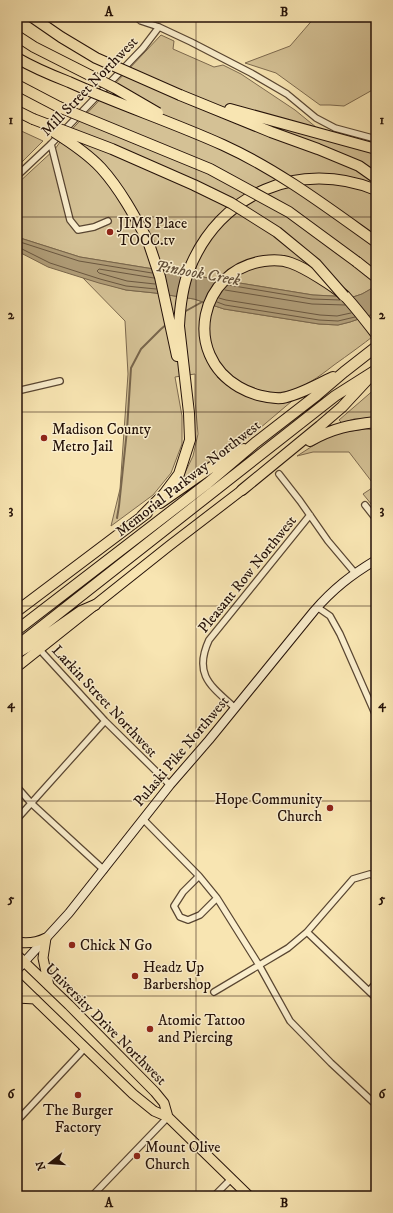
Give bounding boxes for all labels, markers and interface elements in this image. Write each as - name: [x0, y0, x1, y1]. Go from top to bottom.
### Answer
- text: A: [104, 4, 114, 20]
- text: B: [280, 4, 288, 20]
- street label: Mill Street Northwest: [37, 32, 142, 140]
- text: 1: [9, 112, 14, 128]
- text: 1: [380, 112, 385, 128]
- place label: JIMS Place TOCC.tv: [116, 214, 187, 250]
- marker: JIMS Place TOCC.tv: [105, 227, 115, 237]
- water label: Pinhook Creek: [154, 256, 242, 290]
- text: 2: [8, 307, 15, 323]
- text: 2: [379, 307, 386, 323]
- street label: Memorial Parkway Northwest: [112, 416, 265, 541]
- place label: Madison County Metro Jail: [52, 420, 152, 456]
- marker: Madison County Metro Jail: [39, 433, 49, 443]
- text: 3: [9, 502, 14, 518]
- text: 3: [380, 502, 385, 518]
- street label: Pleasant Row Northwest: [194, 512, 301, 637]
- street label: Larkin Street Northwest: [48, 641, 162, 762]
- street label: Pulaski Pike Northwest: [130, 692, 233, 811]
- text: 4: [6, 696, 15, 713]
- text: 4: [377, 696, 386, 713]
- place label: Hope Community Church: [215, 790, 323, 826]
- marker: Hope Community Church: [325, 803, 335, 813]
- text: 5: [7, 891, 15, 907]
- text: 5: [378, 891, 386, 907]
- place label: Chick N Go: [80, 936, 152, 955]
- marker: Chick N Go: [67, 940, 77, 950]
- place label: Headz Up Barbershop: [143, 958, 211, 994]
- street label: University Drive Northwest: [41, 959, 171, 1090]
- marker: Headz Up Barbershop: [130, 971, 140, 981]
- place label: Atomic Tattoo and Piercing: [158, 1011, 245, 1047]
- marker: Atomic Tattoo and Piercing: [145, 1024, 155, 1034]
- text: 6: [8, 1086, 16, 1102]
- text: 6: [379, 1086, 387, 1102]
- marker: The Burger Factory: [73, 1090, 83, 1100]
- place label: The Burger Factory: [43, 1101, 113, 1137]
- place label: Mount Olive Church: [145, 1138, 220, 1174]
- north arrow: [30, 1143, 70, 1183]
- marker: Mount Olive Church: [132, 1151, 142, 1161]
- text: N: [33, 1159, 49, 1172]
- text: A: [104, 1195, 114, 1211]
- text: B: [280, 1195, 288, 1211]

